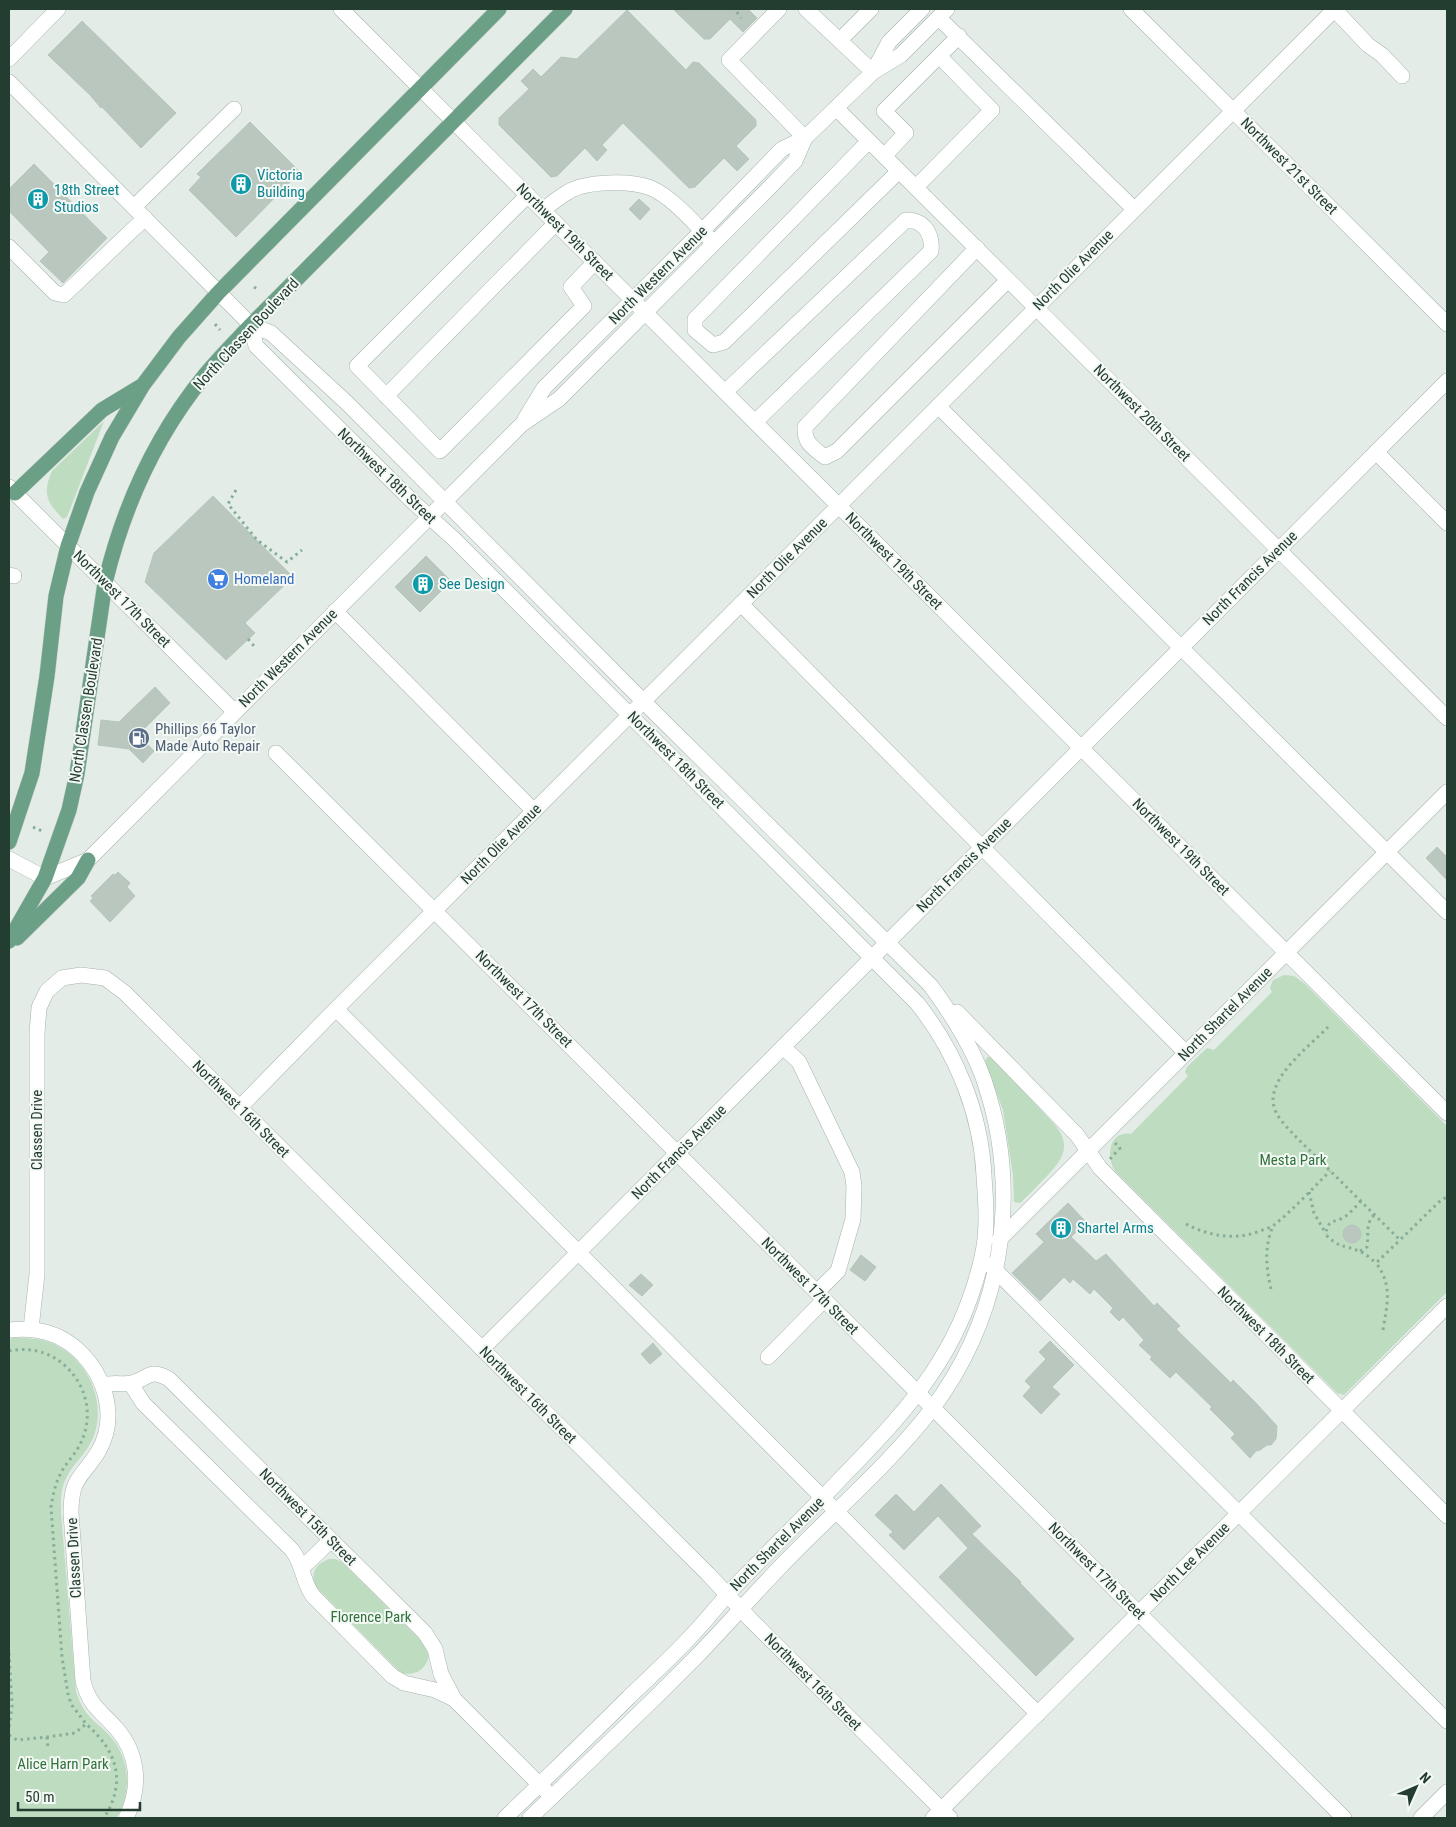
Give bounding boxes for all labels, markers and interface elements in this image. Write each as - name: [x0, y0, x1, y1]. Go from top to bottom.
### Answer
- street label: Northwest 21st Street: [1237, 114, 1341, 218]
- place label: Victoria Building: [257, 166, 305, 201]
- building icon: Victoria Building: [229, 172, 253, 196]
- street label: Northwest 19th Street: [513, 180, 617, 284]
- place label: 18th Street Studios: [54, 181, 119, 216]
- building icon: 18th Street Studios: [26, 187, 50, 211]
- street label: North Western Avenue: [605, 222, 711, 328]
- street label: North Olie Avenue: [1029, 226, 1117, 314]
- street label: North Classen Boulevard: [190, 274, 302, 394]
- street label: Northwest 20th Street: [1090, 361, 1194, 465]
- street label: Northwest 18th Street: [334, 424, 440, 528]
- street label: Northwest 19th Street: [842, 509, 946, 613]
- street label: North Olie Avenue: [743, 514, 831, 602]
- street label: North Francis Avenue: [1199, 527, 1301, 629]
- street label: Northwest 17th Street: [70, 547, 174, 651]
- supermarket icon: Homeland: [206, 567, 230, 591]
- place label: Homeland: [234, 570, 295, 588]
- building icon: See Design: [411, 572, 435, 596]
- place label: See Design: [439, 575, 505, 593]
- street label: North Western Avenue: [235, 605, 341, 711]
- street label: North Classen Boulevard: [66, 636, 106, 784]
- street label: Northwest 18th Street: [624, 708, 728, 812]
- place label: Phillips 66 Taylor Made Auto Repair: [155, 720, 261, 755]
- fuel station icon: Phillips 66 Taylor Made Auto Repair: [127, 726, 151, 750]
- street label: Northwest 19th Street: [1129, 795, 1233, 899]
- street label: North Olie Avenue: [457, 800, 545, 888]
- street label: North Francis Avenue: [913, 814, 1015, 916]
- street label: Northwest 17th Street: [472, 947, 576, 1051]
- street label: North Shartel Avenue: [1174, 963, 1276, 1065]
- street label: Northwest 16th Street: [189, 1057, 293, 1161]
- street label: Classen Drive: [28, 1090, 46, 1170]
- street label: North Francis Avenue: [628, 1101, 730, 1203]
- park label: Mesta Park: [1259, 1151, 1327, 1169]
- building icon: Shartel Arms: [1049, 1216, 1073, 1240]
- place label: Shartel Arms: [1077, 1219, 1154, 1237]
- street label: Northwest 17th Street: [758, 1234, 862, 1338]
- street label: Northwest 18th Street: [1214, 1283, 1318, 1387]
- street label: Northwest 16th Street: [476, 1343, 580, 1447]
- street label: Northwest 15th Street: [256, 1465, 360, 1569]
- street label: North Shartel Avenue: [726, 1493, 828, 1595]
- street label: Classen Drive: [63, 1517, 85, 1599]
- street label: Northwest 17th Street: [1045, 1519, 1149, 1623]
- street label: North Lee Avenue: [1147, 1519, 1233, 1605]
- park label: Florence Park: [330, 1608, 412, 1626]
- street label: Northwest 16th Street: [761, 1630, 865, 1734]
- park label: Alice Harn Park: [17, 1755, 109, 1773]
- north arrow: [1391, 1762, 1441, 1812]
- text: N: [1417, 1769, 1434, 1786]
- scale bar: [18, 1780, 140, 1812]
- text: 50 m: [25, 1788, 55, 1806]

